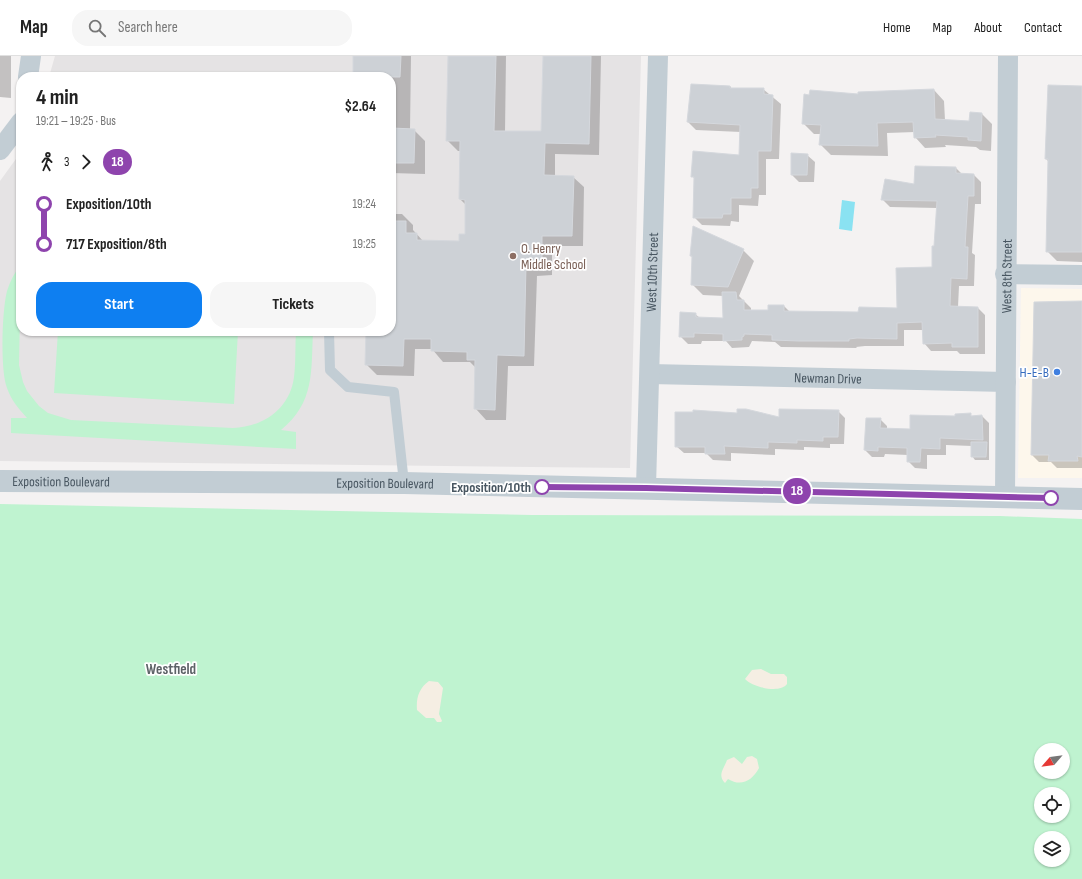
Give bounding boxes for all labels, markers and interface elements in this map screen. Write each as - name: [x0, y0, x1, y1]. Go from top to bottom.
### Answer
- search box: [72, 10, 352, 46]
- text: Map: [20, 16, 48, 39]
- icon: search: [86, 17, 108, 39]
- text: Search here: [118, 18, 178, 37]
- text: Home: [883, 19, 911, 36]
- text: Map: [933, 19, 952, 36]
- text: About: [974, 19, 1002, 36]
- text: Contact: [1024, 19, 1062, 36]
- text: 4 min: [36, 84, 79, 111]
- text: $2.64: [344, 97, 376, 116]
- text: 19:21 – 19:25 · Bus: [36, 113, 116, 129]
- icon: walk: [36, 151, 58, 173]
- icon: forward: [75, 151, 97, 173]
- text: 18: [111, 153, 124, 170]
- text: 3: [64, 154, 69, 170]
- text: Exposition/10th: [66, 195, 152, 214]
- text: 19:24: [353, 196, 376, 212]
- street label: West 10th Street: [643, 232, 662, 312]
- text: 717 Exposition/8th: [66, 235, 167, 254]
- text: 19:25: [353, 236, 376, 252]
- street label: West 8th Street: [998, 239, 1016, 313]
- place label: O. Henry Middle School: [521, 240, 586, 273]
- marker: O. Henry Middle School: [508, 251, 518, 261]
- button: Start: [36, 282, 202, 328]
- button: Tickets: [210, 282, 376, 328]
- place label: H-E-B: [1020, 364, 1049, 381]
- marker: H-E-B: [1052, 367, 1062, 377]
- street label: Newman Drive: [794, 369, 862, 388]
- street label: Exposition Boulevard: [12, 473, 110, 491]
- street label: Exposition Boulevard: [336, 475, 434, 493]
- line badge: 18: [779, 478, 815, 504]
- place label: Exposition/10th: [451, 479, 531, 496]
- marker: Exposition/10th: [534, 479, 550, 495]
- text: 18: [791, 482, 803, 499]
- unlabelled marker: [1043, 490, 1059, 506]
- district label: Westfield: [146, 660, 196, 679]
- north arrow: [1034, 743, 1070, 779]
- map controls: [1034, 743, 1070, 867]
- button: locate: [1034, 787, 1070, 823]
- button: layers: [1034, 831, 1070, 867]

